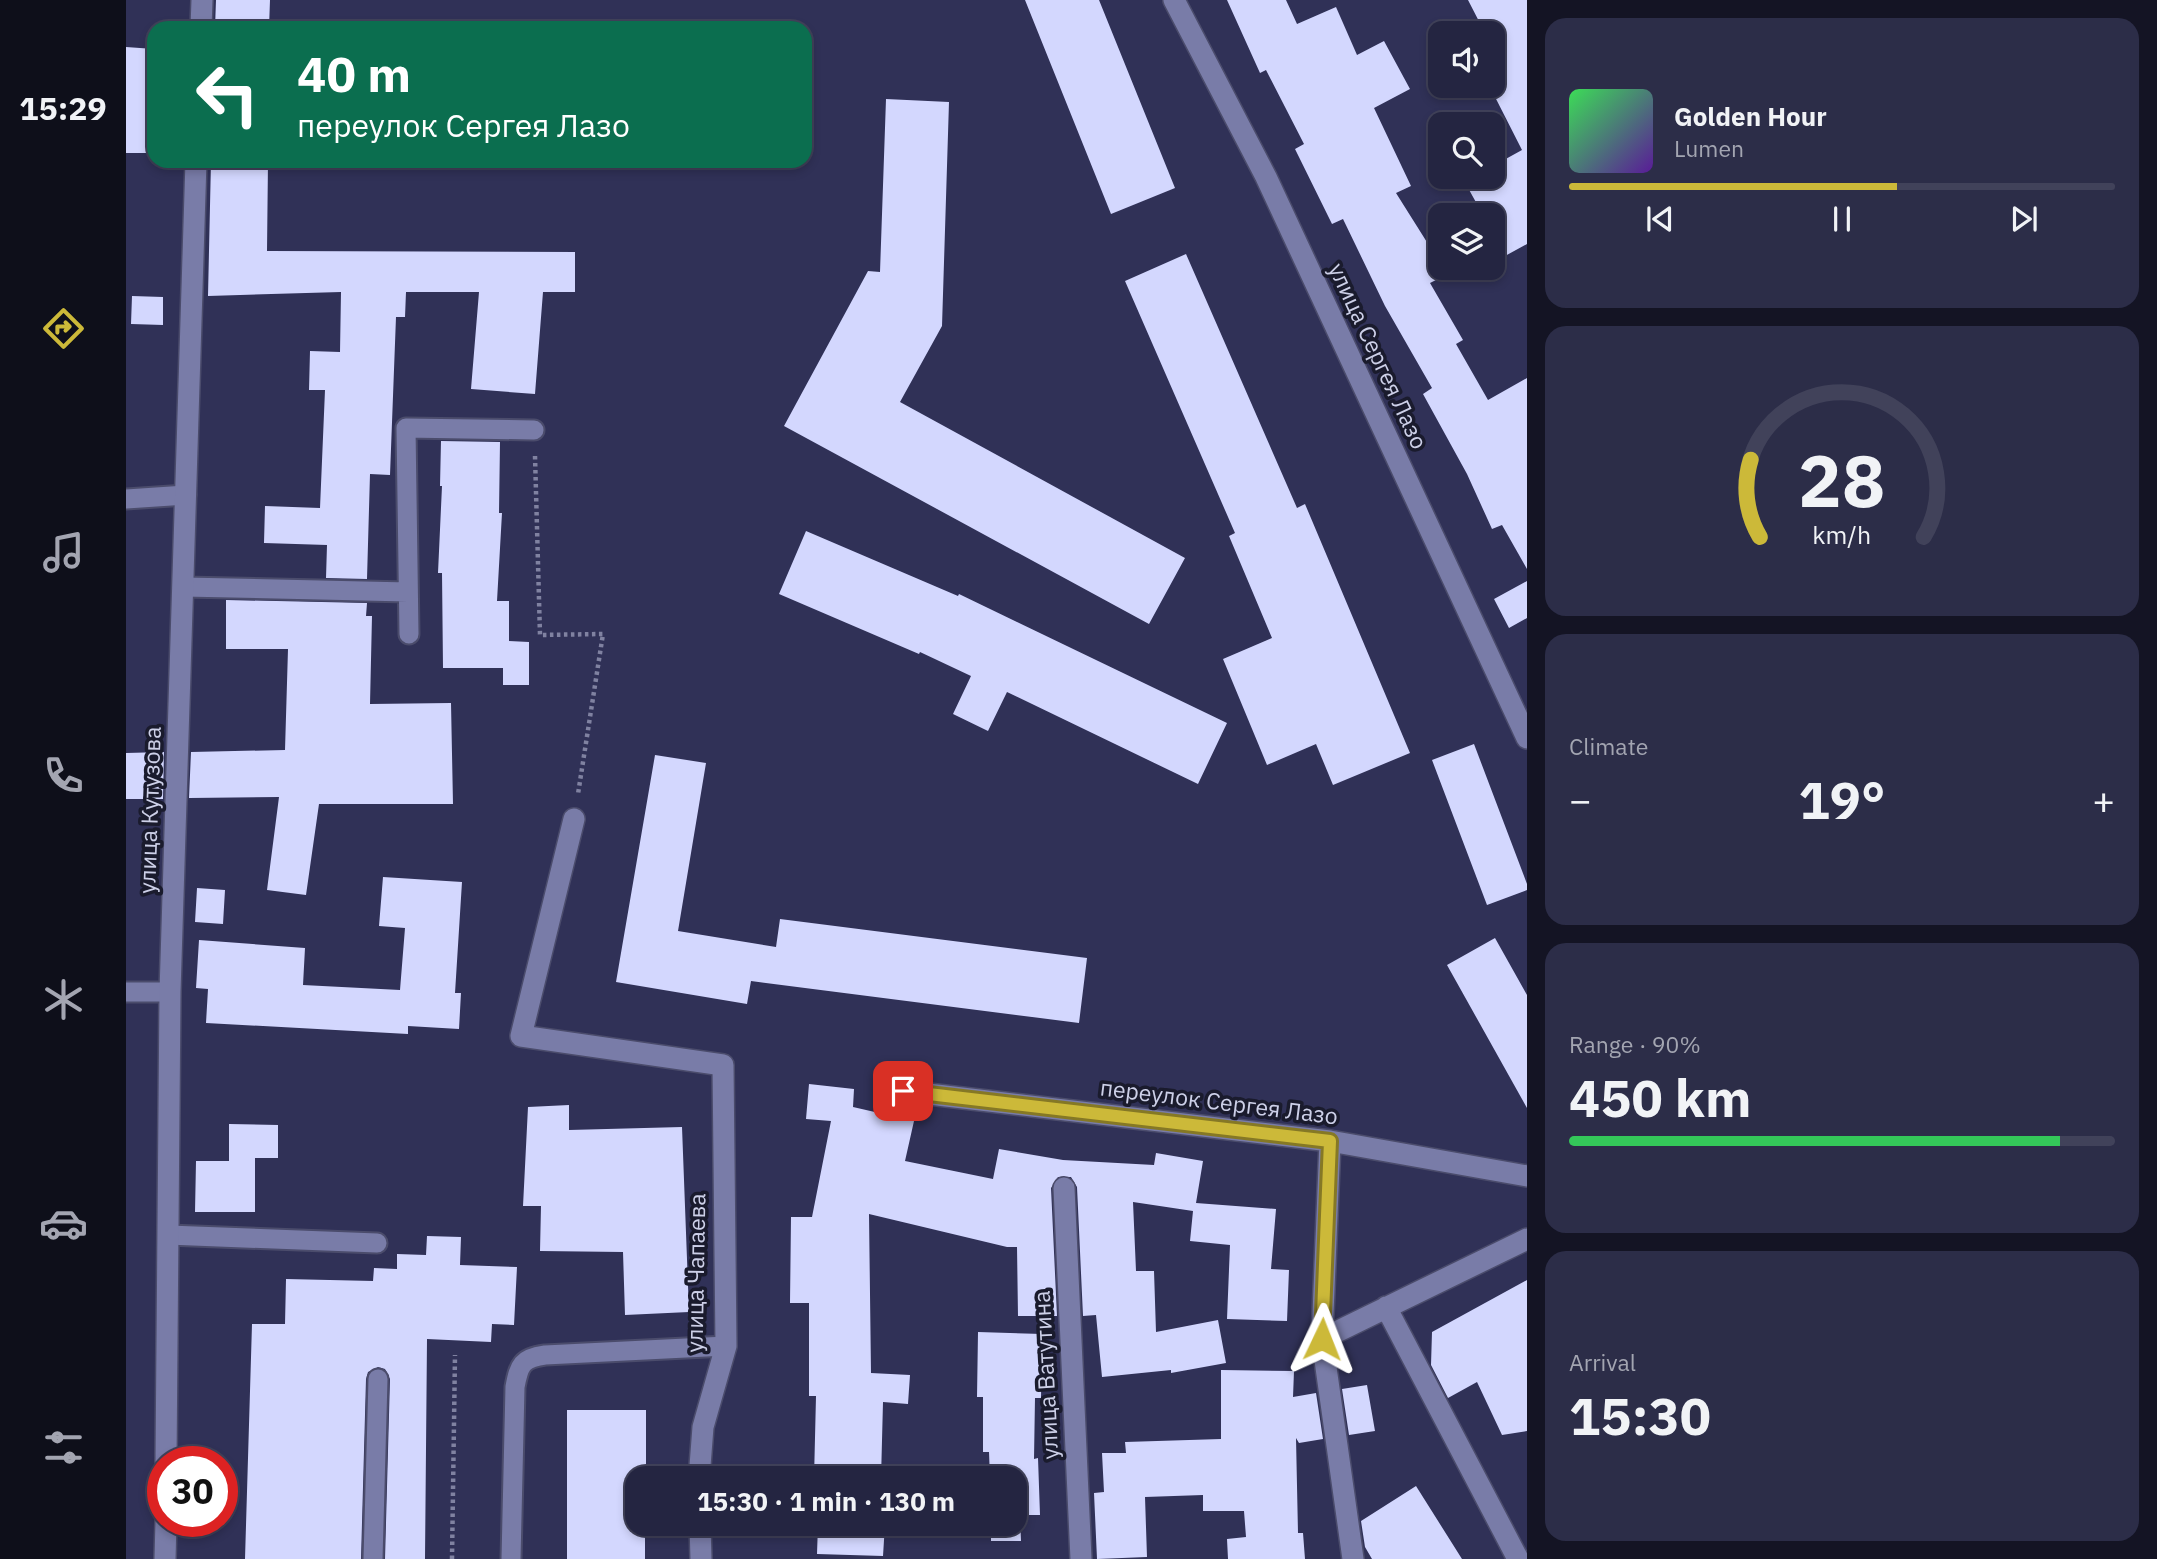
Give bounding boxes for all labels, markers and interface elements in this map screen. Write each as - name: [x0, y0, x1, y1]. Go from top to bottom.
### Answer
- map controls: [1428, 21, 1505, 280]
- button: sound: [1428, 21, 1505, 98]
- text: 40 m: [297, 42, 411, 105]
- icon: left: [182, 49, 273, 140]
- text: 15:29: [19, 87, 107, 129]
- text: Golden Hour: [1674, 99, 1827, 133]
- text: переулок Сергея Лазо: [297, 104, 630, 146]
- button: search: [1428, 112, 1505, 189]
- text: Lumen: [1674, 133, 1744, 163]
- icon: previous: [1641, 200, 1679, 238]
- icon: pause: [1823, 200, 1861, 238]
- icon: next: [2005, 200, 2043, 238]
- button: layers: [1428, 203, 1505, 280]
- street label: улица Сергея Лазо: [1323, 258, 1435, 453]
- icon: directions: [39, 304, 88, 353]
- text: 28: [1798, 433, 1886, 528]
- text: km/h: [1813, 518, 1871, 551]
- icon: music: [39, 528, 88, 577]
- street label: улица Кутузова: [131, 726, 167, 894]
- text: Climate: [1569, 731, 1648, 761]
- icon: phone: [39, 751, 88, 800]
- text: 19°: [1799, 766, 1885, 833]
- text: −: [1569, 775, 1592, 824]
- text: +: [2092, 775, 2115, 824]
- icon: climate: [39, 975, 88, 1024]
- text: Range · 90%: [1569, 1029, 1701, 1059]
- pin: [873, 1061, 933, 1121]
- text: 450 km: [1569, 1064, 1751, 1131]
- icon: arrive: [884, 1072, 922, 1110]
- street label: переулок Сергея Лазо: [1099, 1072, 1340, 1130]
- street label: улица Чапаева: [679, 1193, 711, 1353]
- icon: car: [39, 1199, 88, 1248]
- street label: улица Ватутина: [1026, 1290, 1064, 1460]
- position arrow: [1285, 1302, 1359, 1376]
- text: Arrival: [1569, 1347, 1636, 1377]
- text: 15:30: [1569, 1382, 1711, 1449]
- icon: filters: [39, 1423, 88, 1472]
- speed limit sign: 30: [147, 1446, 238, 1537]
- text: 15:30 · 1 min · 130 m: [697, 1484, 955, 1518]

